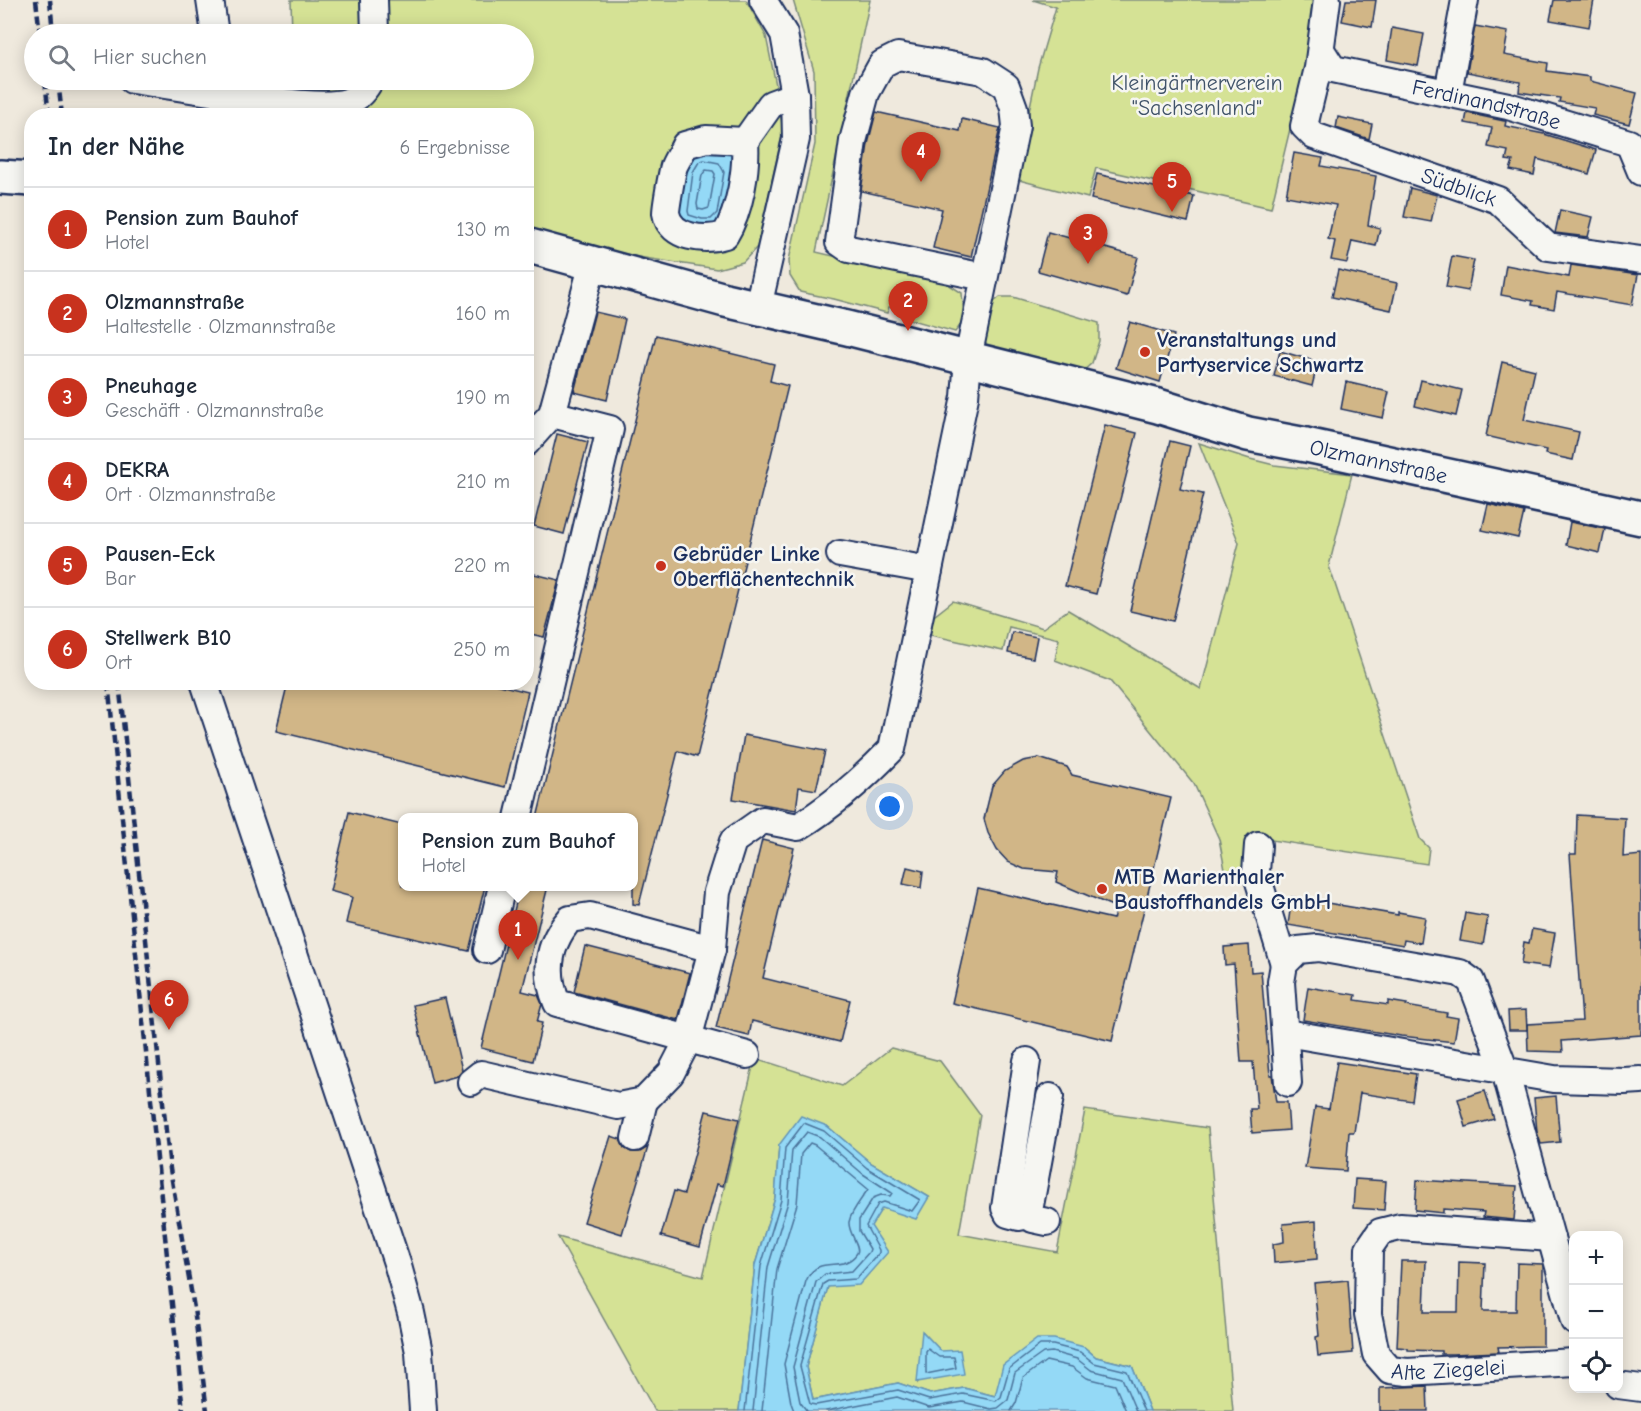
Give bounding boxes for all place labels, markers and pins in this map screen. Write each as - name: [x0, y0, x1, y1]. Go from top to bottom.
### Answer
- pin: 4: [902, 132, 940, 182]
- pin: 5: [1152, 162, 1192, 212]
- pin: 3: [1068, 214, 1108, 264]
- pin: 2: [888, 282, 928, 331]
- place label: Veranstaltungs und Partyservice Schwartz: [1157, 327, 1364, 378]
- marker: Veranstaltungs und Partyservice Schwartz: [1138, 345, 1152, 359]
- place label: Gebrüder Linke Oberflächentechnik: [673, 541, 854, 592]
- marker: Gebrüder Linke Oberflächentechnik: [654, 559, 668, 573]
- place label: MTB Marienthaler Baustoffhandels GmbH: [1114, 864, 1331, 915]
- marker: MTB Marienthaler Baustoffhandels GmbH: [1095, 882, 1109, 896]
- pin: 1: [498, 910, 538, 960]
- pin: 6: [150, 980, 188, 1030]

